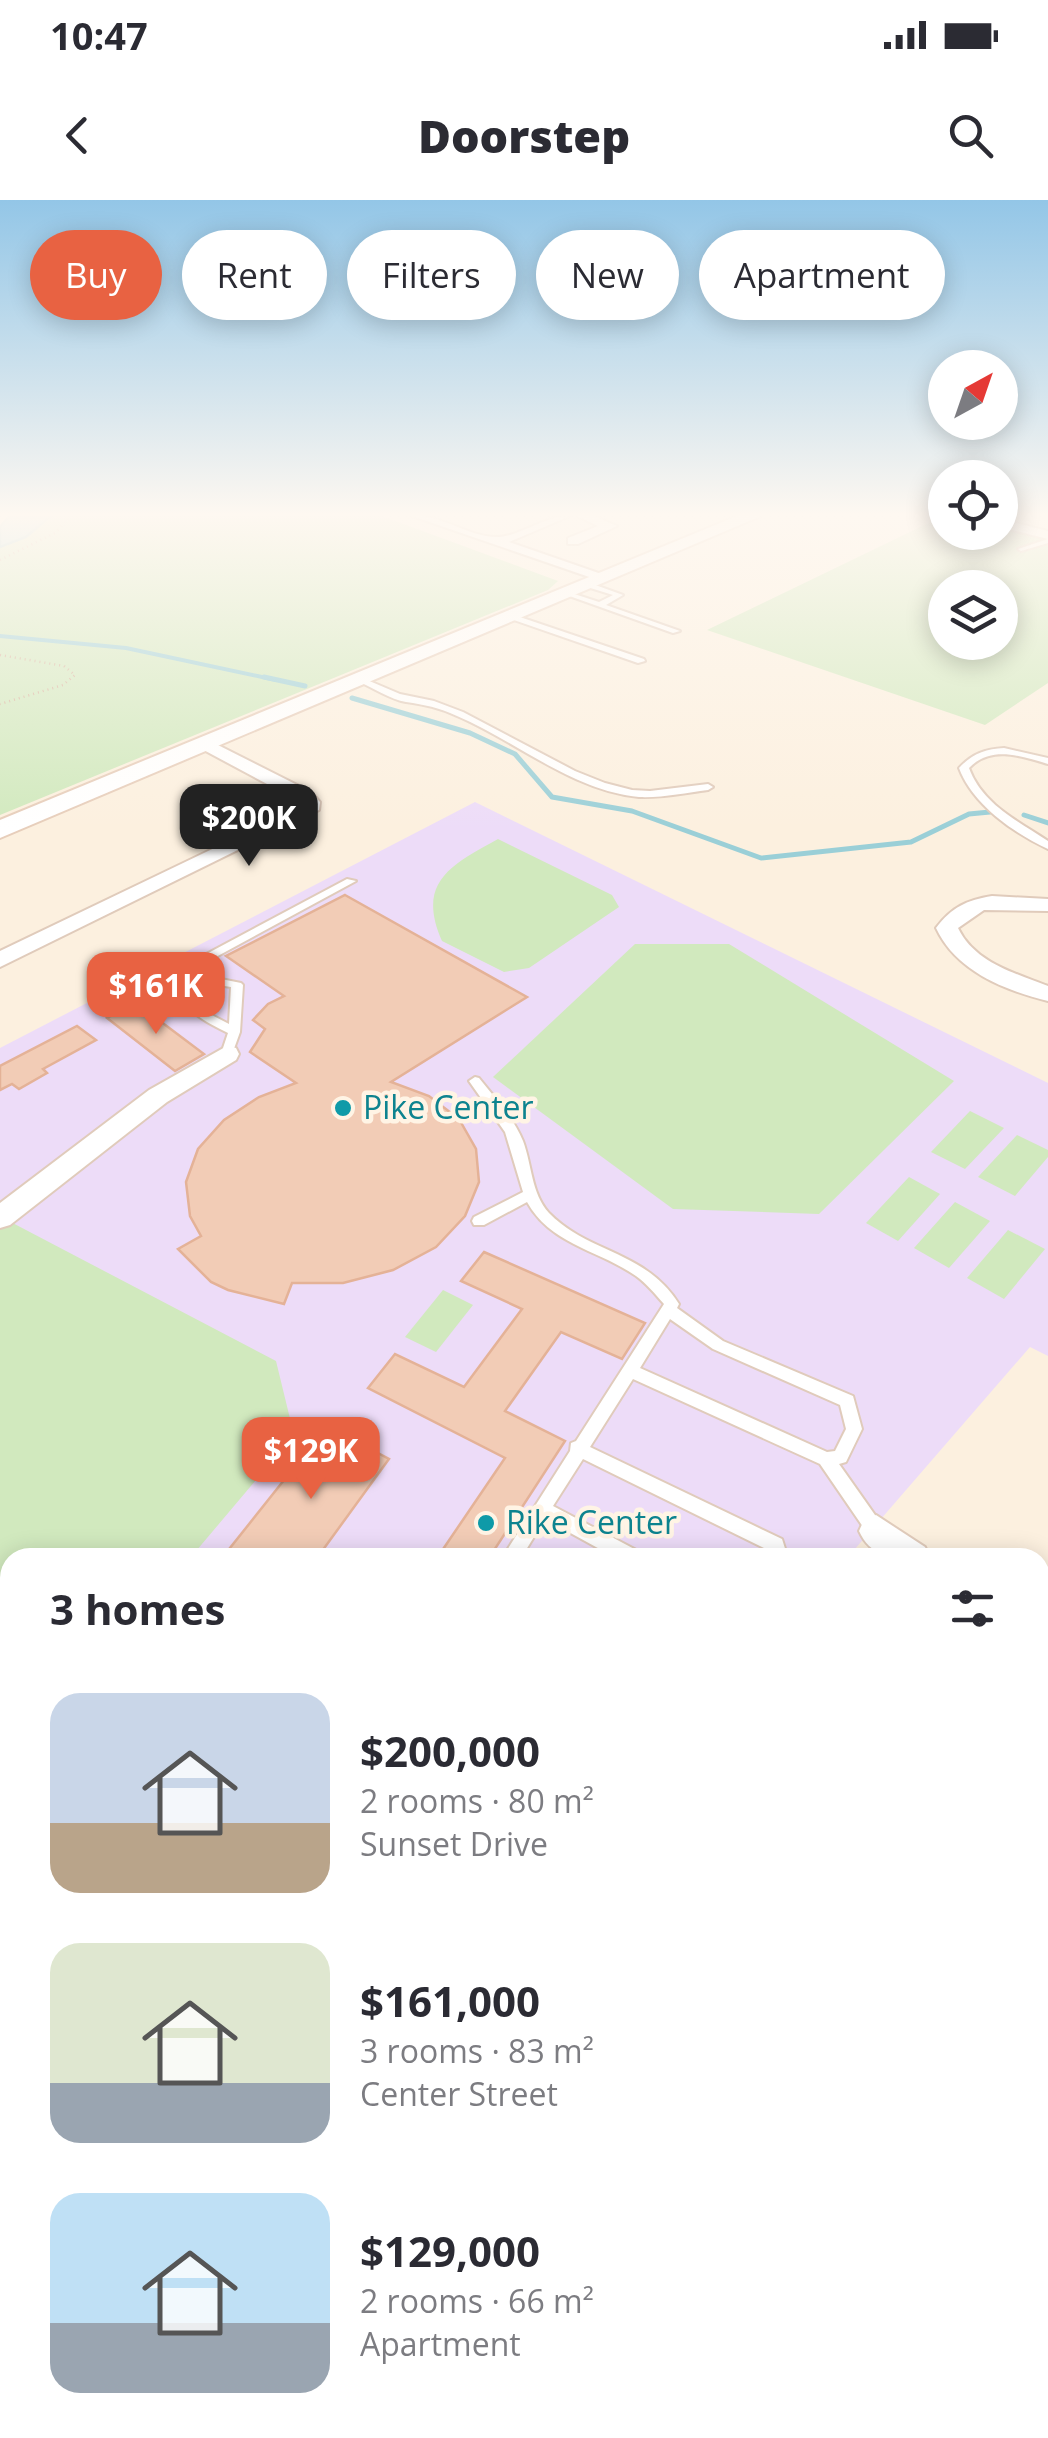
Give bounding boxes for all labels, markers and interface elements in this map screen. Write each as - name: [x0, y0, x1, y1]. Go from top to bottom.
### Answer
- text: 10:47: [50, 9, 148, 61]
- text: Doorstep: [418, 105, 630, 166]
- icon: back: [50, 108, 105, 163]
- icon: search: [943, 108, 998, 163]
- chip: Buy: [30, 230, 162, 320]
- chip: Rent: [182, 230, 327, 320]
- chip: Filters: [347, 230, 516, 320]
- chip: New: [536, 230, 679, 320]
- chip: Apartment: [699, 230, 945, 320]
- north arrow: [928, 350, 1018, 440]
- map controls: [928, 350, 1018, 660]
- button: locate: [928, 460, 1018, 550]
- button: layers: [928, 570, 1018, 660]
- pin: $200K: [179, 784, 319, 869]
- text: $200K: [202, 795, 296, 838]
- pin: $161K: [86, 952, 226, 1037]
- text: $161K: [109, 963, 203, 1006]
- place label: Pike Center: [363, 1085, 534, 1128]
- marker: Pike Center: [332, 1097, 354, 1119]
- pin: $129K: [241, 1417, 381, 1502]
- text: $129K: [264, 1428, 358, 1471]
- place label: Rike Center: [506, 1500, 677, 1543]
- marker: Rike Center: [475, 1512, 497, 1534]
- text: 3 homes: [50, 1580, 225, 1637]
- icon: filters: [945, 1581, 1000, 1636]
- text: $200,000: [360, 1722, 540, 1779]
- icon: home: [130, 1733, 250, 1853]
- text: 2 rooms · 80 m²: [360, 1779, 594, 1822]
- text: Sunset Drive: [360, 1822, 548, 1865]
- text: $161,000: [360, 1972, 540, 2029]
- icon: home: [130, 1983, 250, 2103]
- text: 3 rooms · 83 m²: [360, 2029, 594, 2072]
- text: Center Street: [360, 2072, 558, 2115]
- text: $129,000: [360, 2222, 540, 2279]
- icon: home: [130, 2233, 250, 2353]
- text: 2 rooms · 66 m²: [360, 2279, 594, 2322]
- text: Apartment: [360, 2322, 521, 2365]

